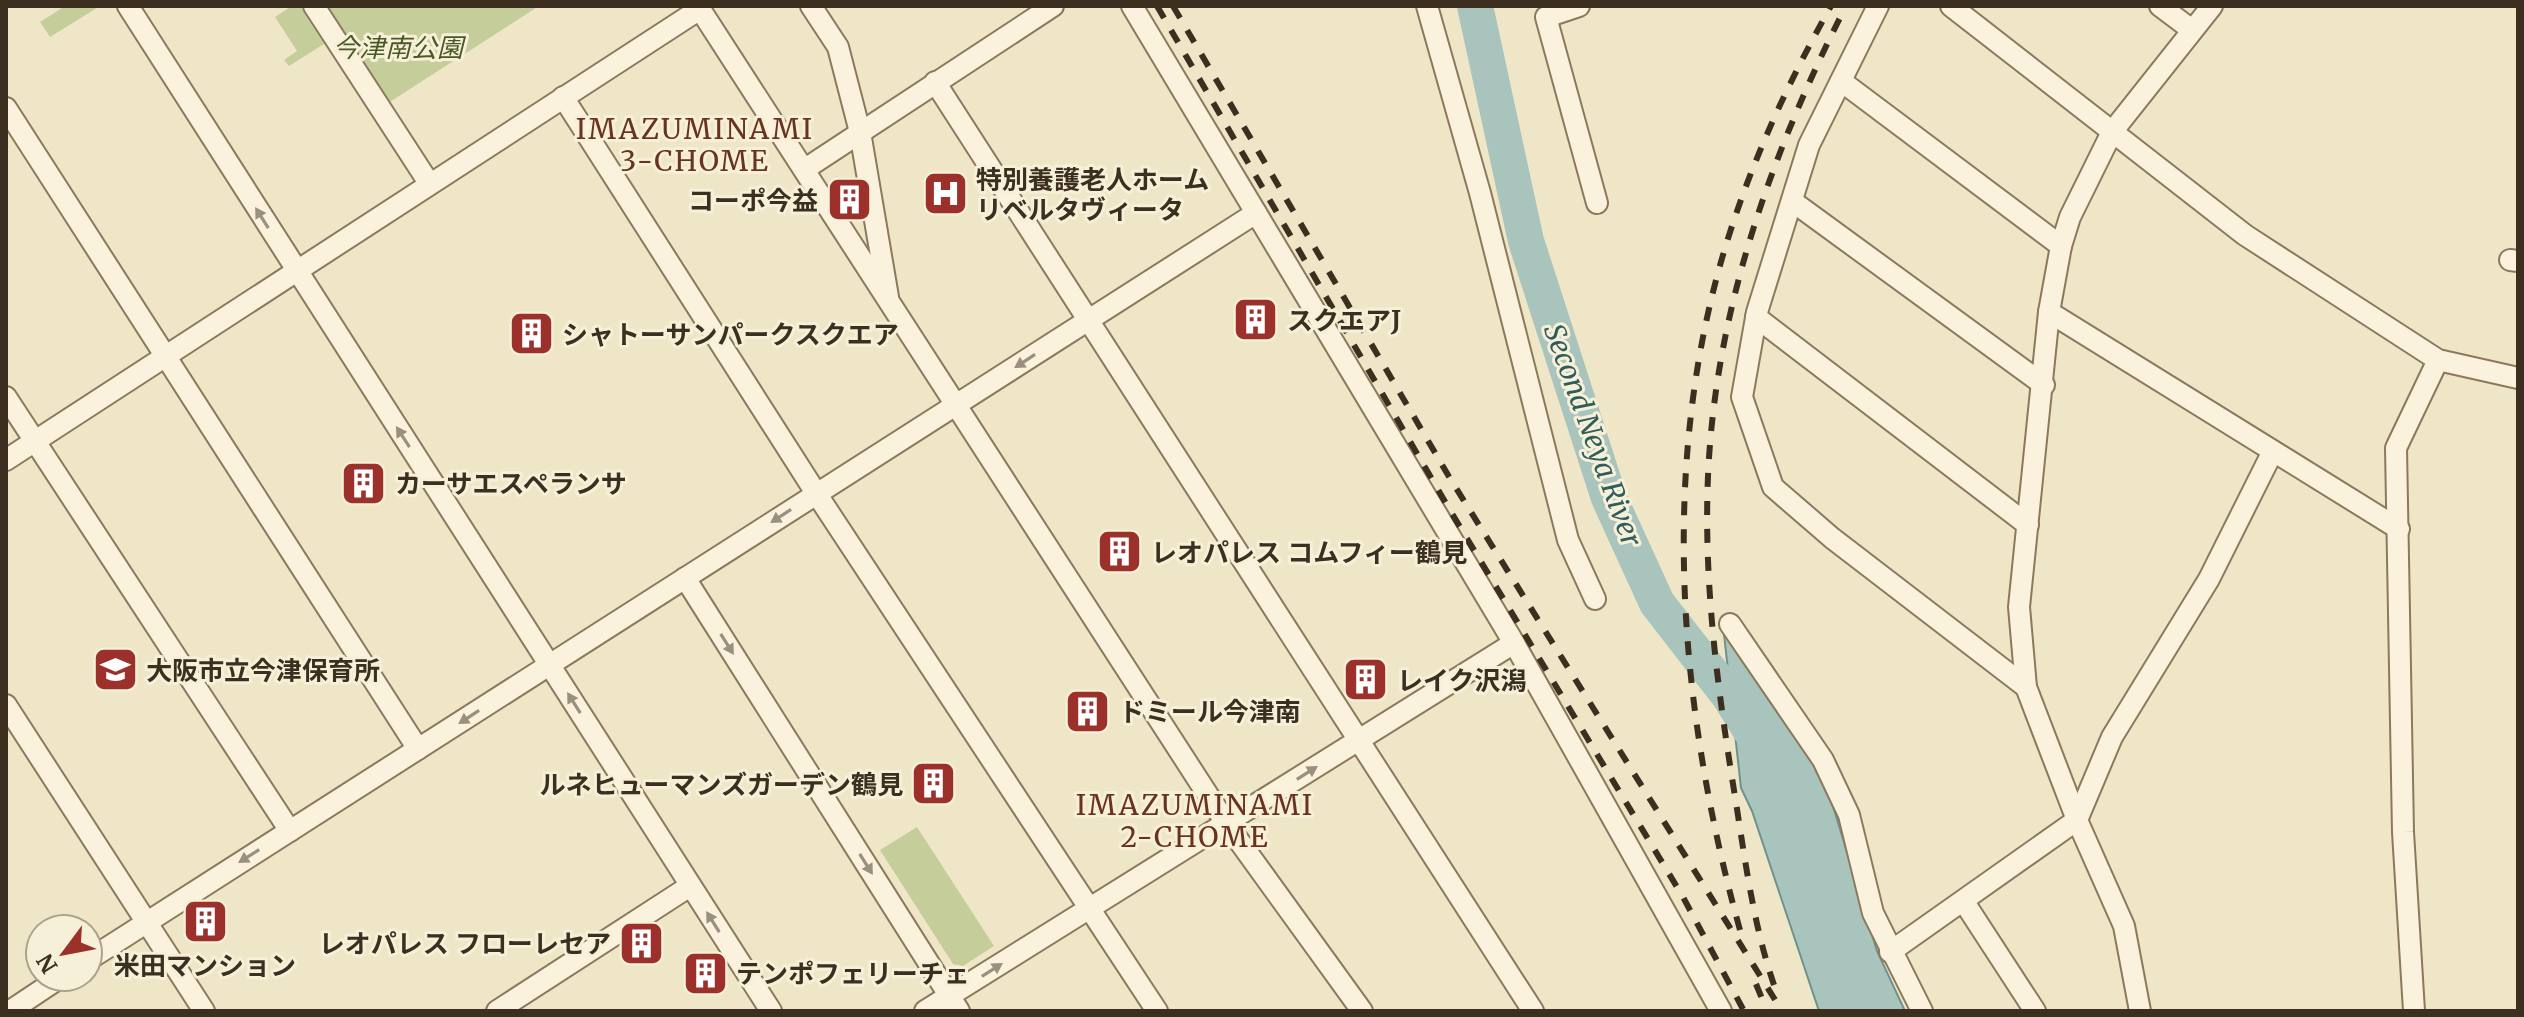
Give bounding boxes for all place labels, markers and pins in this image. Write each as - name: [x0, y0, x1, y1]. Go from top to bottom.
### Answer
- place label: 特別養護老人ホーム リベルタヴィータ: [976, 163, 1209, 226]
- hospital icon: 特別養護老人ホーム リベルタヴィータ: [921, 170, 969, 218]
- building icon: コーポ今益: [825, 176, 873, 224]
- place label: コーポ今益: [688, 184, 818, 217]
- building icon: スクエアJ: [1232, 296, 1280, 344]
- place label: スクエアJ: [1287, 304, 1401, 337]
- building icon: シャトーサンパークスクエア: [507, 310, 555, 358]
- place label: シャトーサンパークスクエア: [562, 318, 899, 351]
- building icon: カーサエスペランサ: [340, 459, 388, 507]
- place label: カーサエスペランサ: [395, 467, 627, 500]
- building icon: レオパレス コムフィー鶴見: [1096, 528, 1144, 576]
- place label: レオパレス コムフィー鶴見: [1151, 536, 1467, 569]
- school or university icon: 大阪市立今津保育所: [91, 646, 139, 694]
- place label: 大阪市立今津保育所: [146, 654, 380, 687]
- building icon: レイク沢潟: [1342, 656, 1390, 704]
- place label: レイク沢潟: [1397, 664, 1526, 697]
- building icon: ドミール今津南: [1064, 687, 1112, 735]
- place label: ドミール今津南: [1119, 695, 1301, 728]
- building icon: ルネヒューマンズガーデン鶴見: [910, 760, 958, 808]
- place label: ルネヒューマンズガーデン鶴見: [540, 768, 903, 801]
- building icon: 米田マンション: [181, 898, 229, 946]
- building icon: レオパレス フローレセア: [618, 919, 666, 967]
- place label: レオパレス フローレセア: [319, 927, 611, 960]
- place label: 米田マンション: [114, 949, 296, 982]
- building icon: テンポフェリーチェ: [681, 949, 729, 997]
- place label: テンポフェリーチェ: [736, 957, 970, 990]

